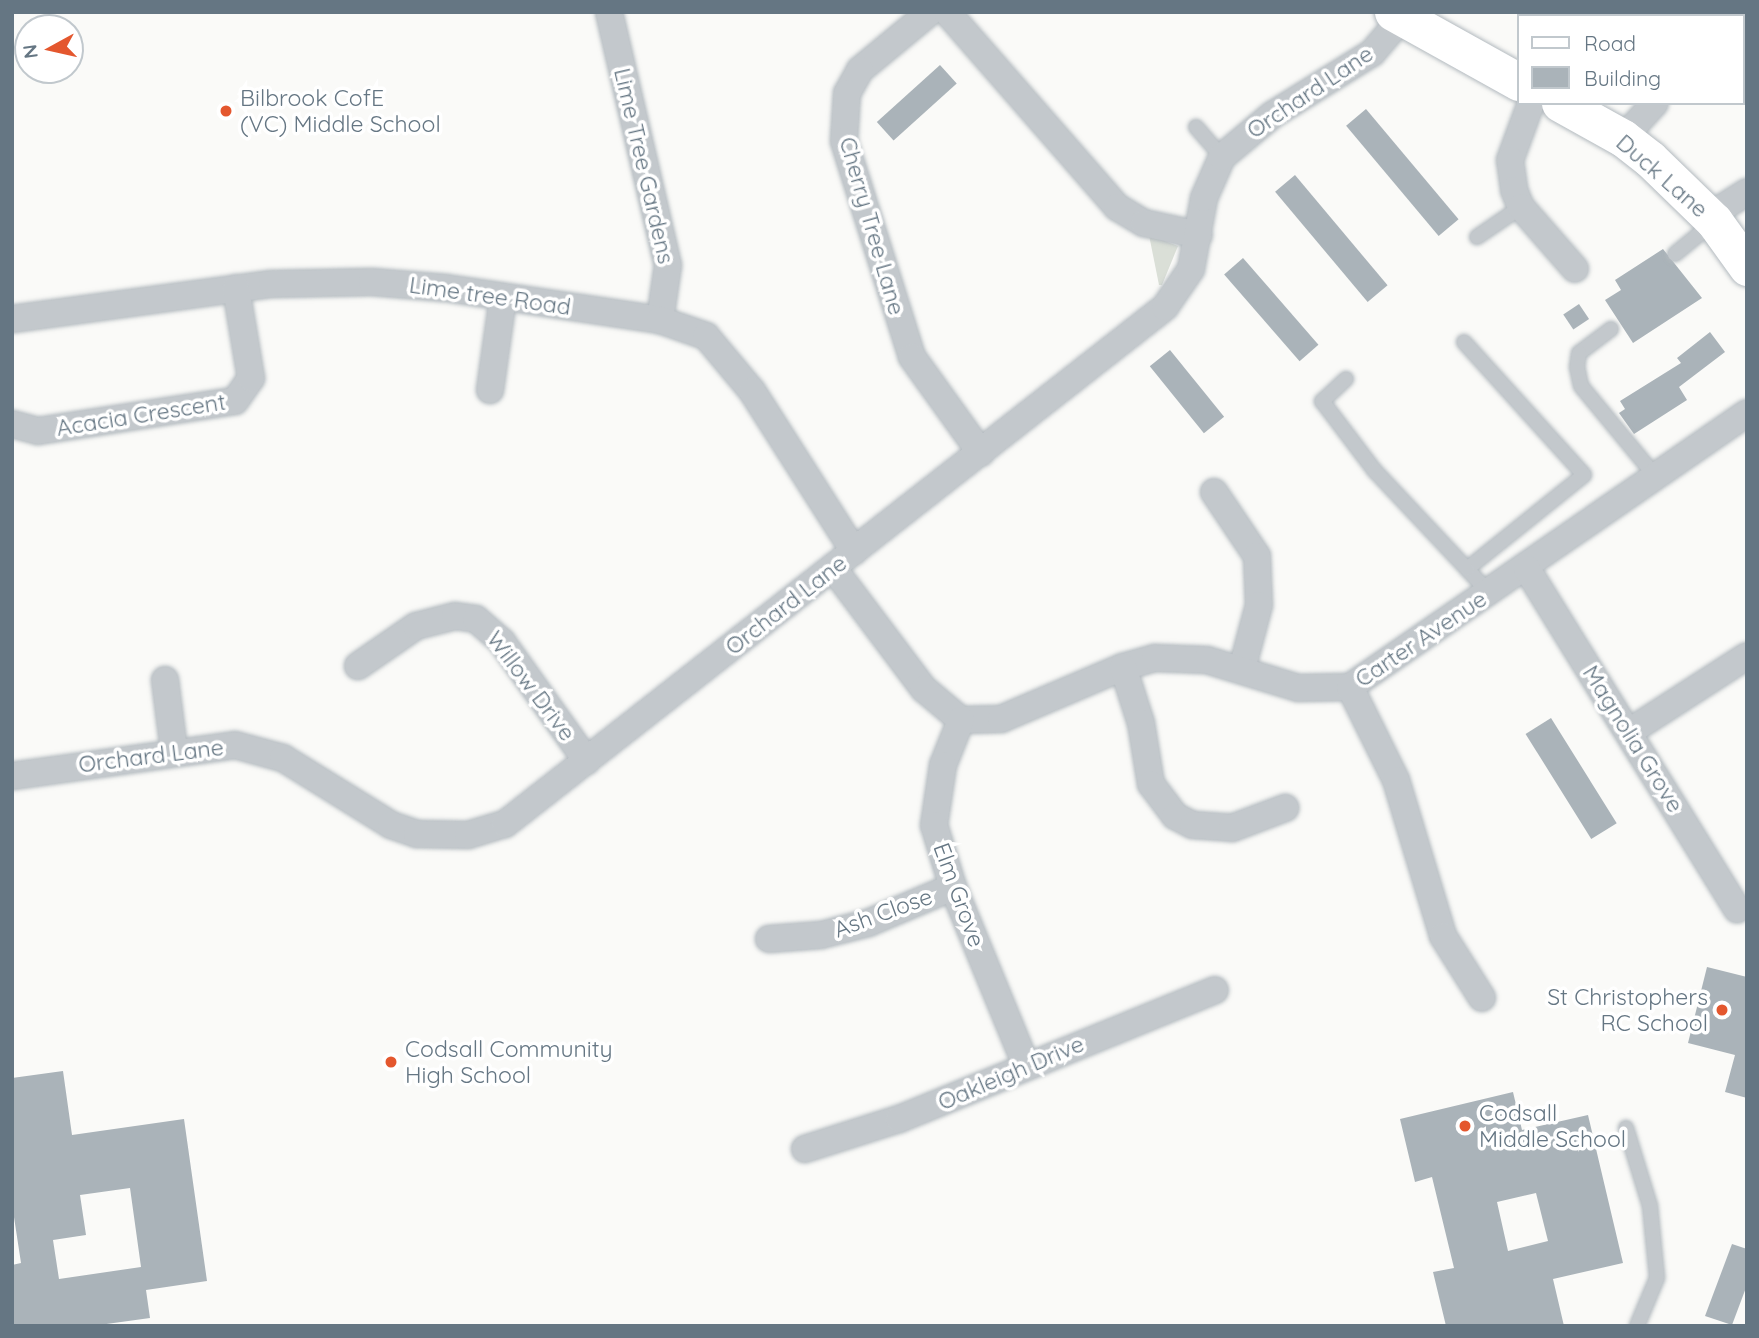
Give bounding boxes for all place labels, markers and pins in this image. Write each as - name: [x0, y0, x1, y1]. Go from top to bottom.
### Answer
- place label: Bilbrook CofE (VC) Middle School: [240, 84, 441, 138]
- marker: Bilbrook CofE (VC) Middle School: [218, 103, 234, 119]
- place label: St Christophers RC School: [1547, 983, 1708, 1037]
- marker: St Christophers RC School: [1714, 1002, 1730, 1018]
- place label: Codsall Community High School: [405, 1035, 613, 1089]
- marker: Codsall Community High School: [383, 1054, 399, 1070]
- place label: Codsall Middle School: [1479, 1099, 1626, 1153]
- marker: Codsall Middle School: [1457, 1118, 1473, 1134]

